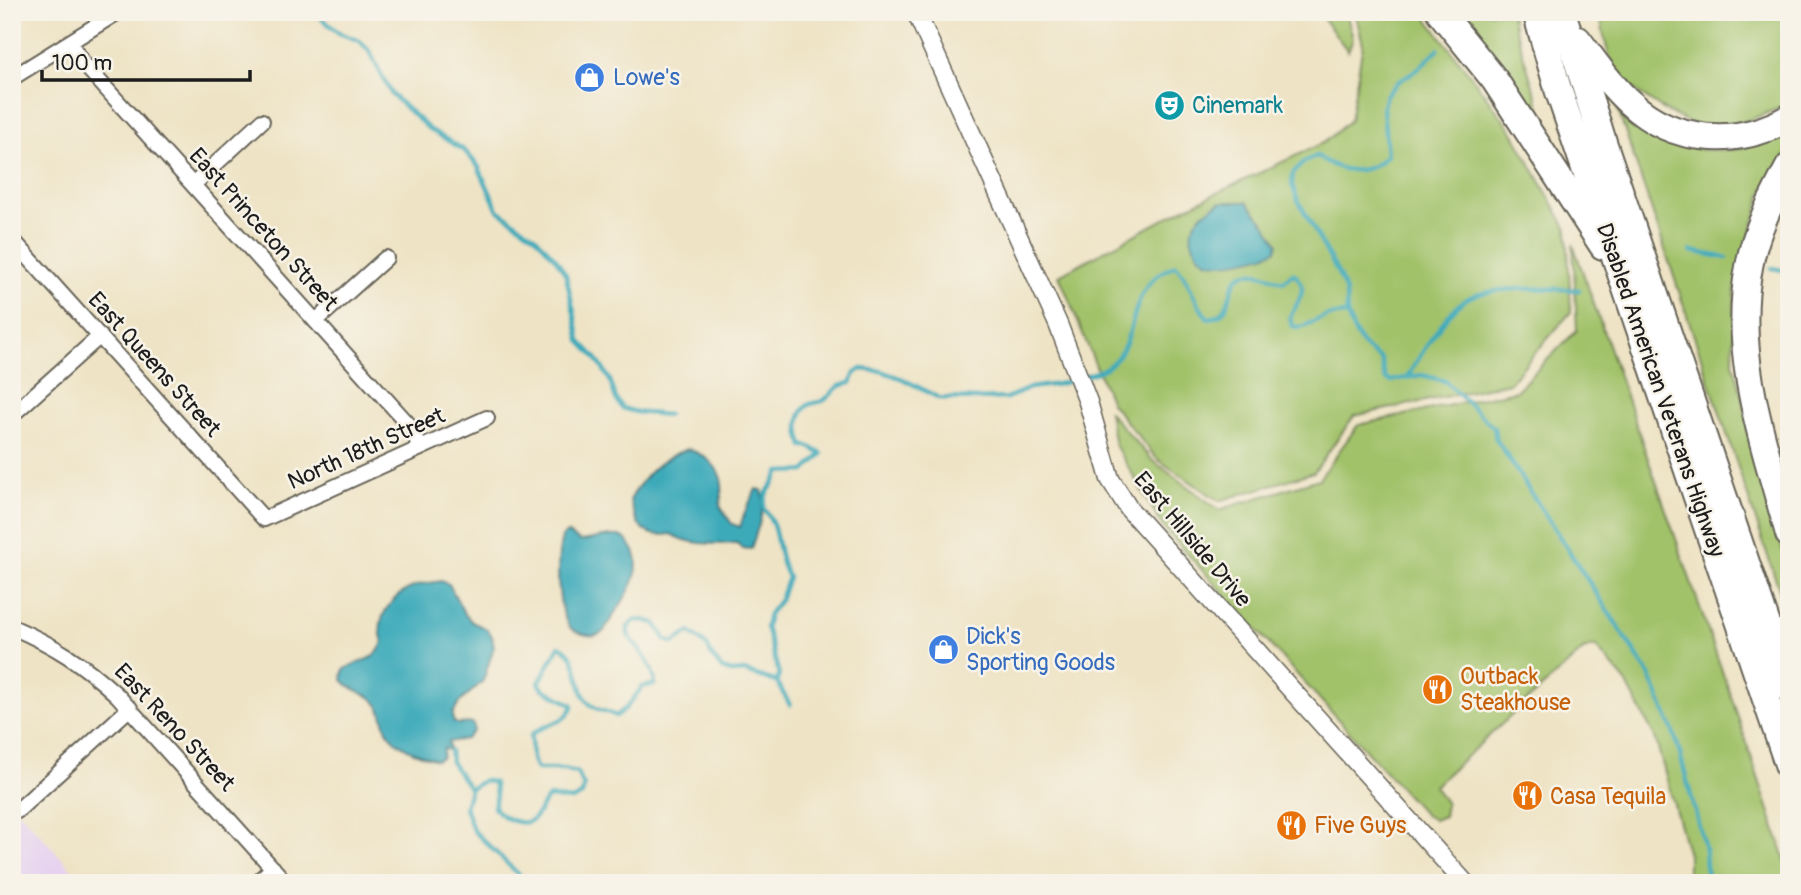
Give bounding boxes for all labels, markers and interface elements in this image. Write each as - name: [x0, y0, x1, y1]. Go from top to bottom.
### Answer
- scale bar: [42, 38, 250, 82]
- text: 100 m: [52, 50, 112, 77]
- shop icon: Lowe's: [573, 60, 607, 94]
- place label: Lowe's: [613, 63, 680, 92]
- theatre icon: Cinemark: [1152, 88, 1186, 122]
- place label: Cinemark: [1192, 91, 1284, 120]
- street label: East Princeton Street: [183, 142, 345, 317]
- street label: Disabled American Veterans Highway: [1590, 219, 1731, 561]
- street label: East Queens Street: [82, 286, 228, 443]
- street label: North 18th Street: [283, 401, 450, 496]
- street label: East Hillside Drive: [1127, 466, 1258, 614]
- place label: Dick's Sporting Goods: [966, 622, 1115, 677]
- shop icon: Dick's Sporting Goods: [926, 632, 960, 666]
- street label: East Reno Street: [108, 657, 242, 798]
- place label: Outback Steakhouse: [1460, 662, 1571, 717]
- restaurant icon: Outback Steakhouse: [1420, 672, 1454, 706]
- restaurant icon: Casa Tequila: [1510, 779, 1544, 813]
- place label: Casa Tequila: [1550, 782, 1666, 811]
- restaurant icon: Five Guys: [1274, 808, 1308, 842]
- place label: Five Guys: [1314, 811, 1406, 840]

